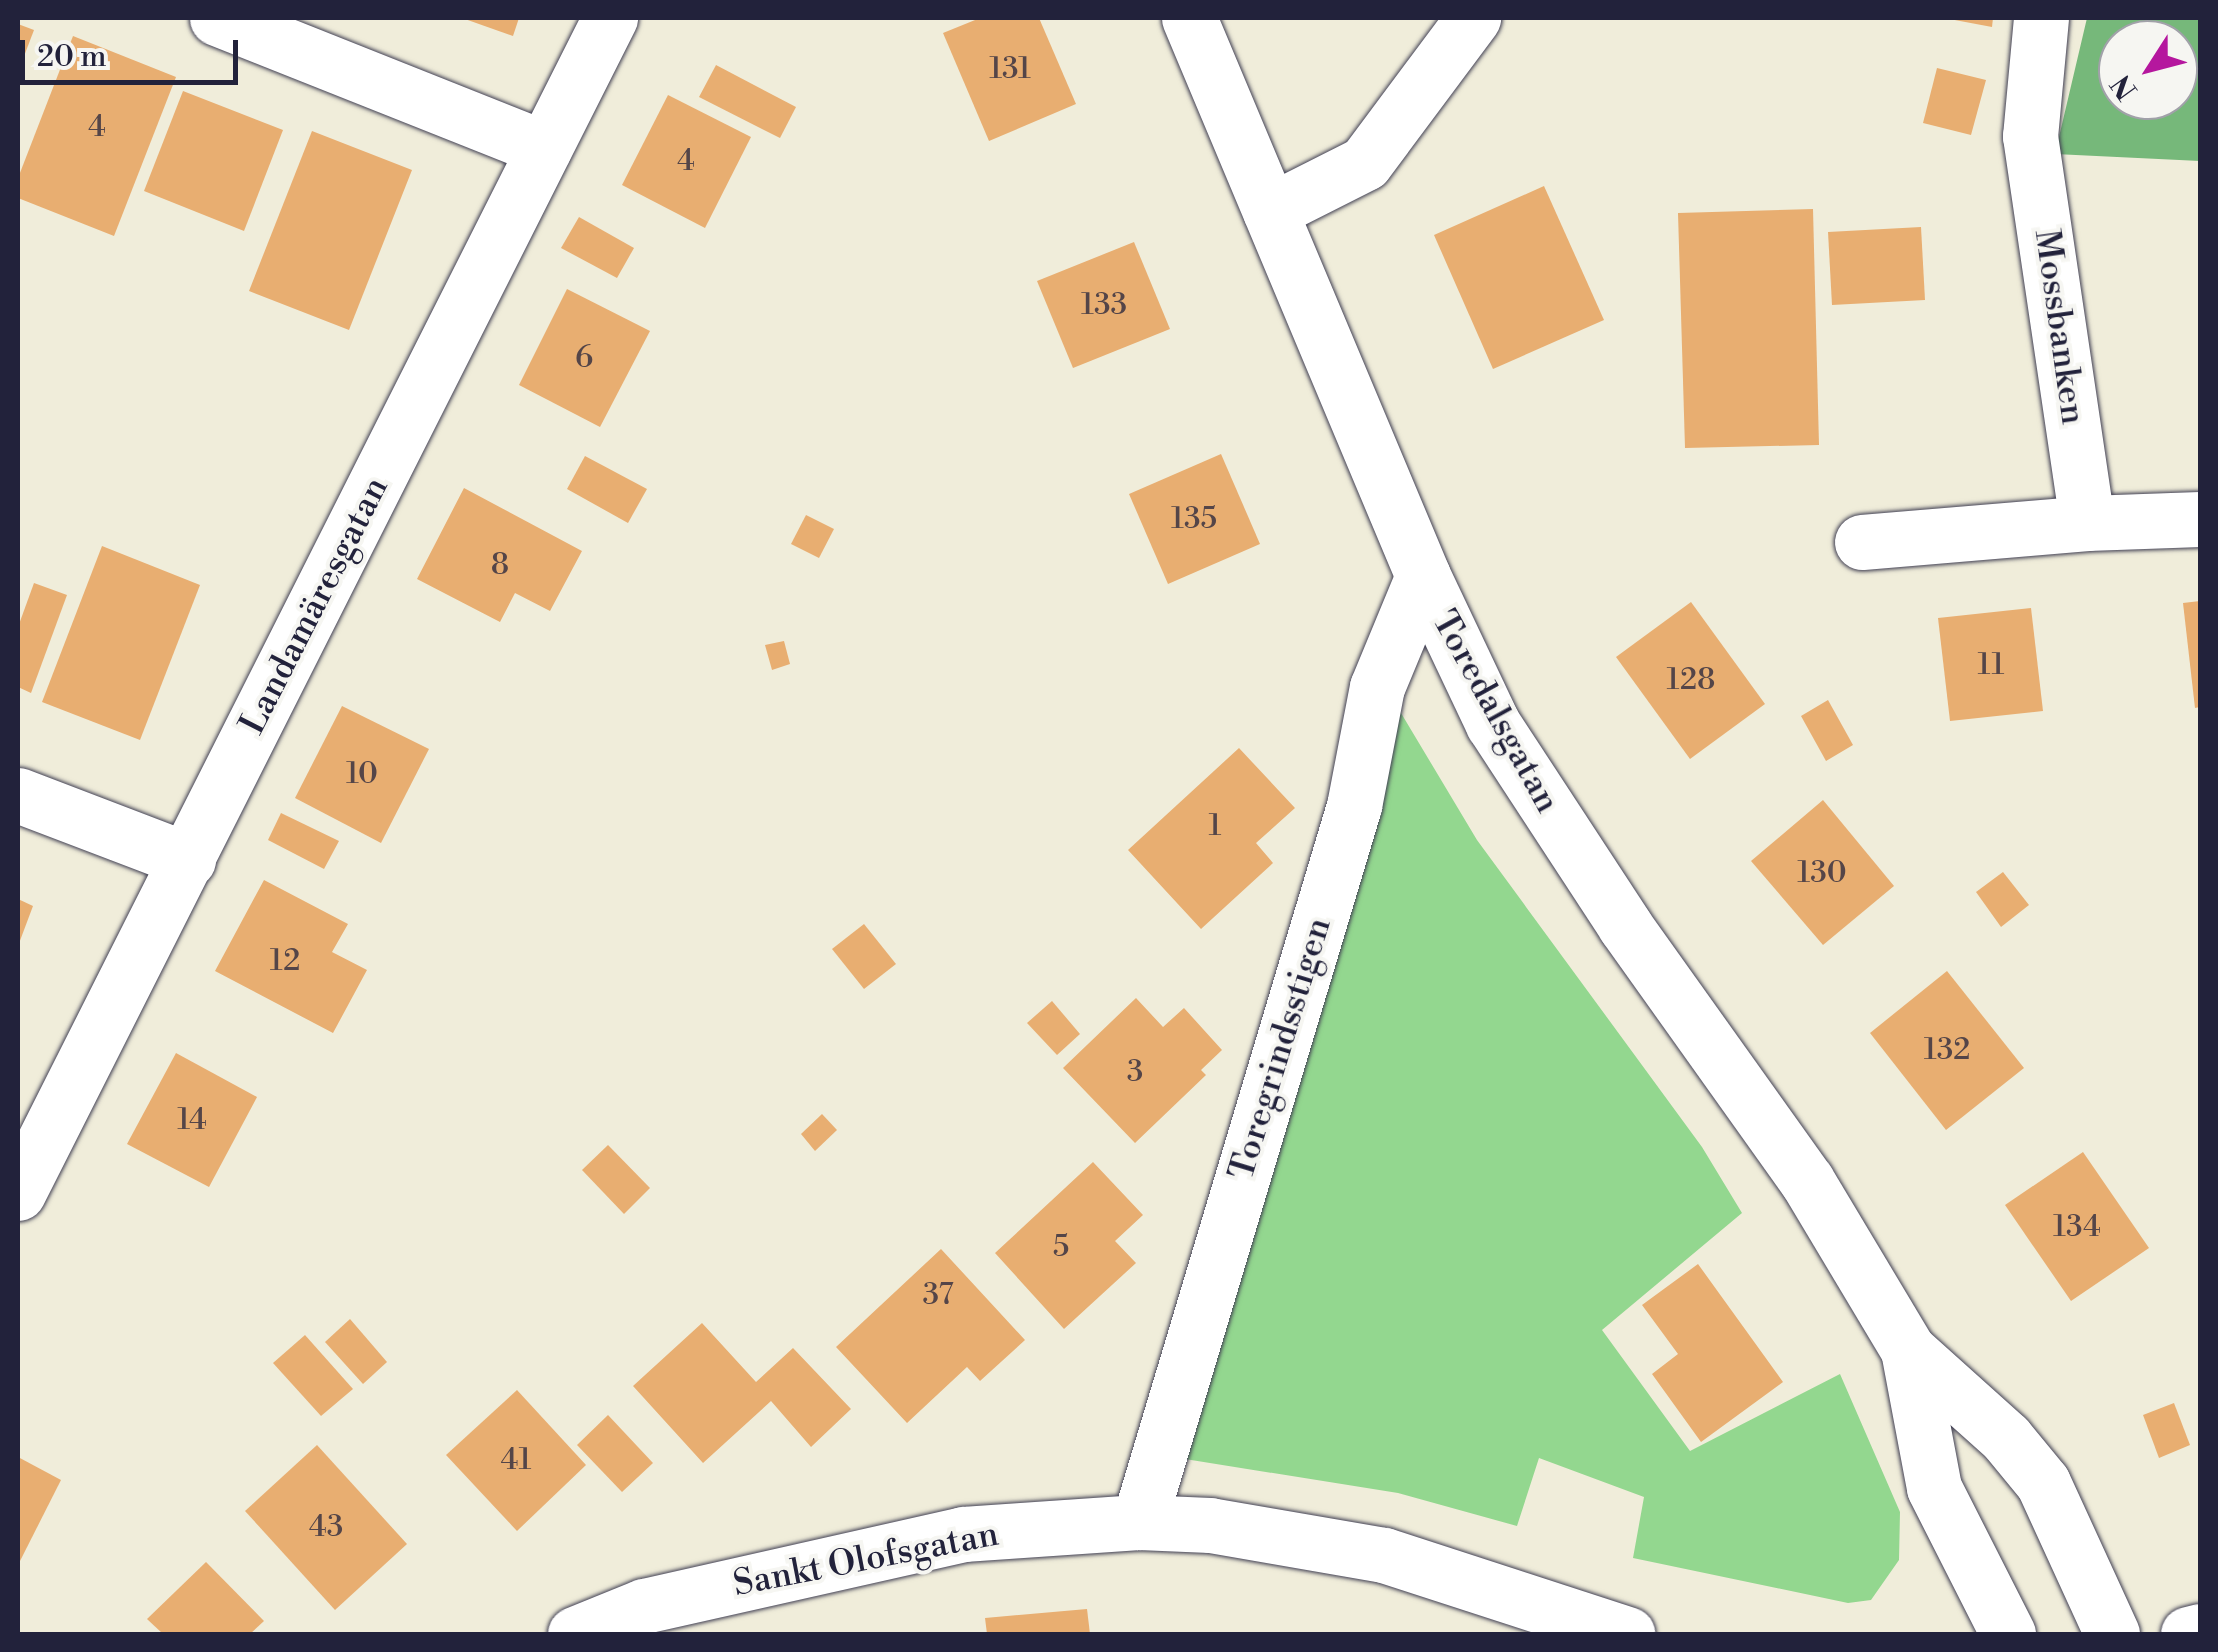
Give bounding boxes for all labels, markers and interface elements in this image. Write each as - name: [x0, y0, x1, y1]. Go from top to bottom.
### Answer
- scale bar: [25, 20, 242, 82]
- north arrow: [2098, 20, 2198, 120]
- text: 20 m: [37, 38, 106, 76]
- house number: 131: [989, 51, 1031, 87]
- text: N: [2104, 68, 2146, 106]
- house number: 4: [88, 109, 106, 145]
- house number: 4: [677, 143, 695, 179]
- street label: Mossbanken: [2025, 227, 2093, 427]
- house number: 133: [1081, 287, 1127, 323]
- house number: 6: [575, 340, 593, 376]
- street label: Landamäresgatan: [232, 470, 398, 742]
- house number: 135: [1171, 501, 1217, 537]
- house number: 8: [491, 547, 509, 583]
- street label: Toredalsgatan: [1422, 604, 1568, 820]
- house number: 11: [1978, 647, 2004, 683]
- house number: 128: [1666, 662, 1716, 698]
- house number: 10: [346, 756, 378, 792]
- house number: 1: [1209, 808, 1221, 844]
- house number: 130: [1797, 855, 1847, 891]
- street label: Toregrindsstigen: [1221, 913, 1341, 1185]
- house number: 12: [270, 943, 300, 979]
- house number: 132: [1924, 1032, 1970, 1068]
- house number: 3: [1127, 1054, 1143, 1090]
- house number: 14: [177, 1102, 207, 1138]
- house number: 134: [2053, 1209, 2101, 1245]
- house number: 5: [1053, 1229, 1069, 1265]
- house number: 37: [922, 1277, 954, 1313]
- house number: 41: [501, 1442, 531, 1478]
- house number: 43: [309, 1509, 343, 1545]
- street label: Sankt Olofsgatan: [730, 1514, 1002, 1606]

